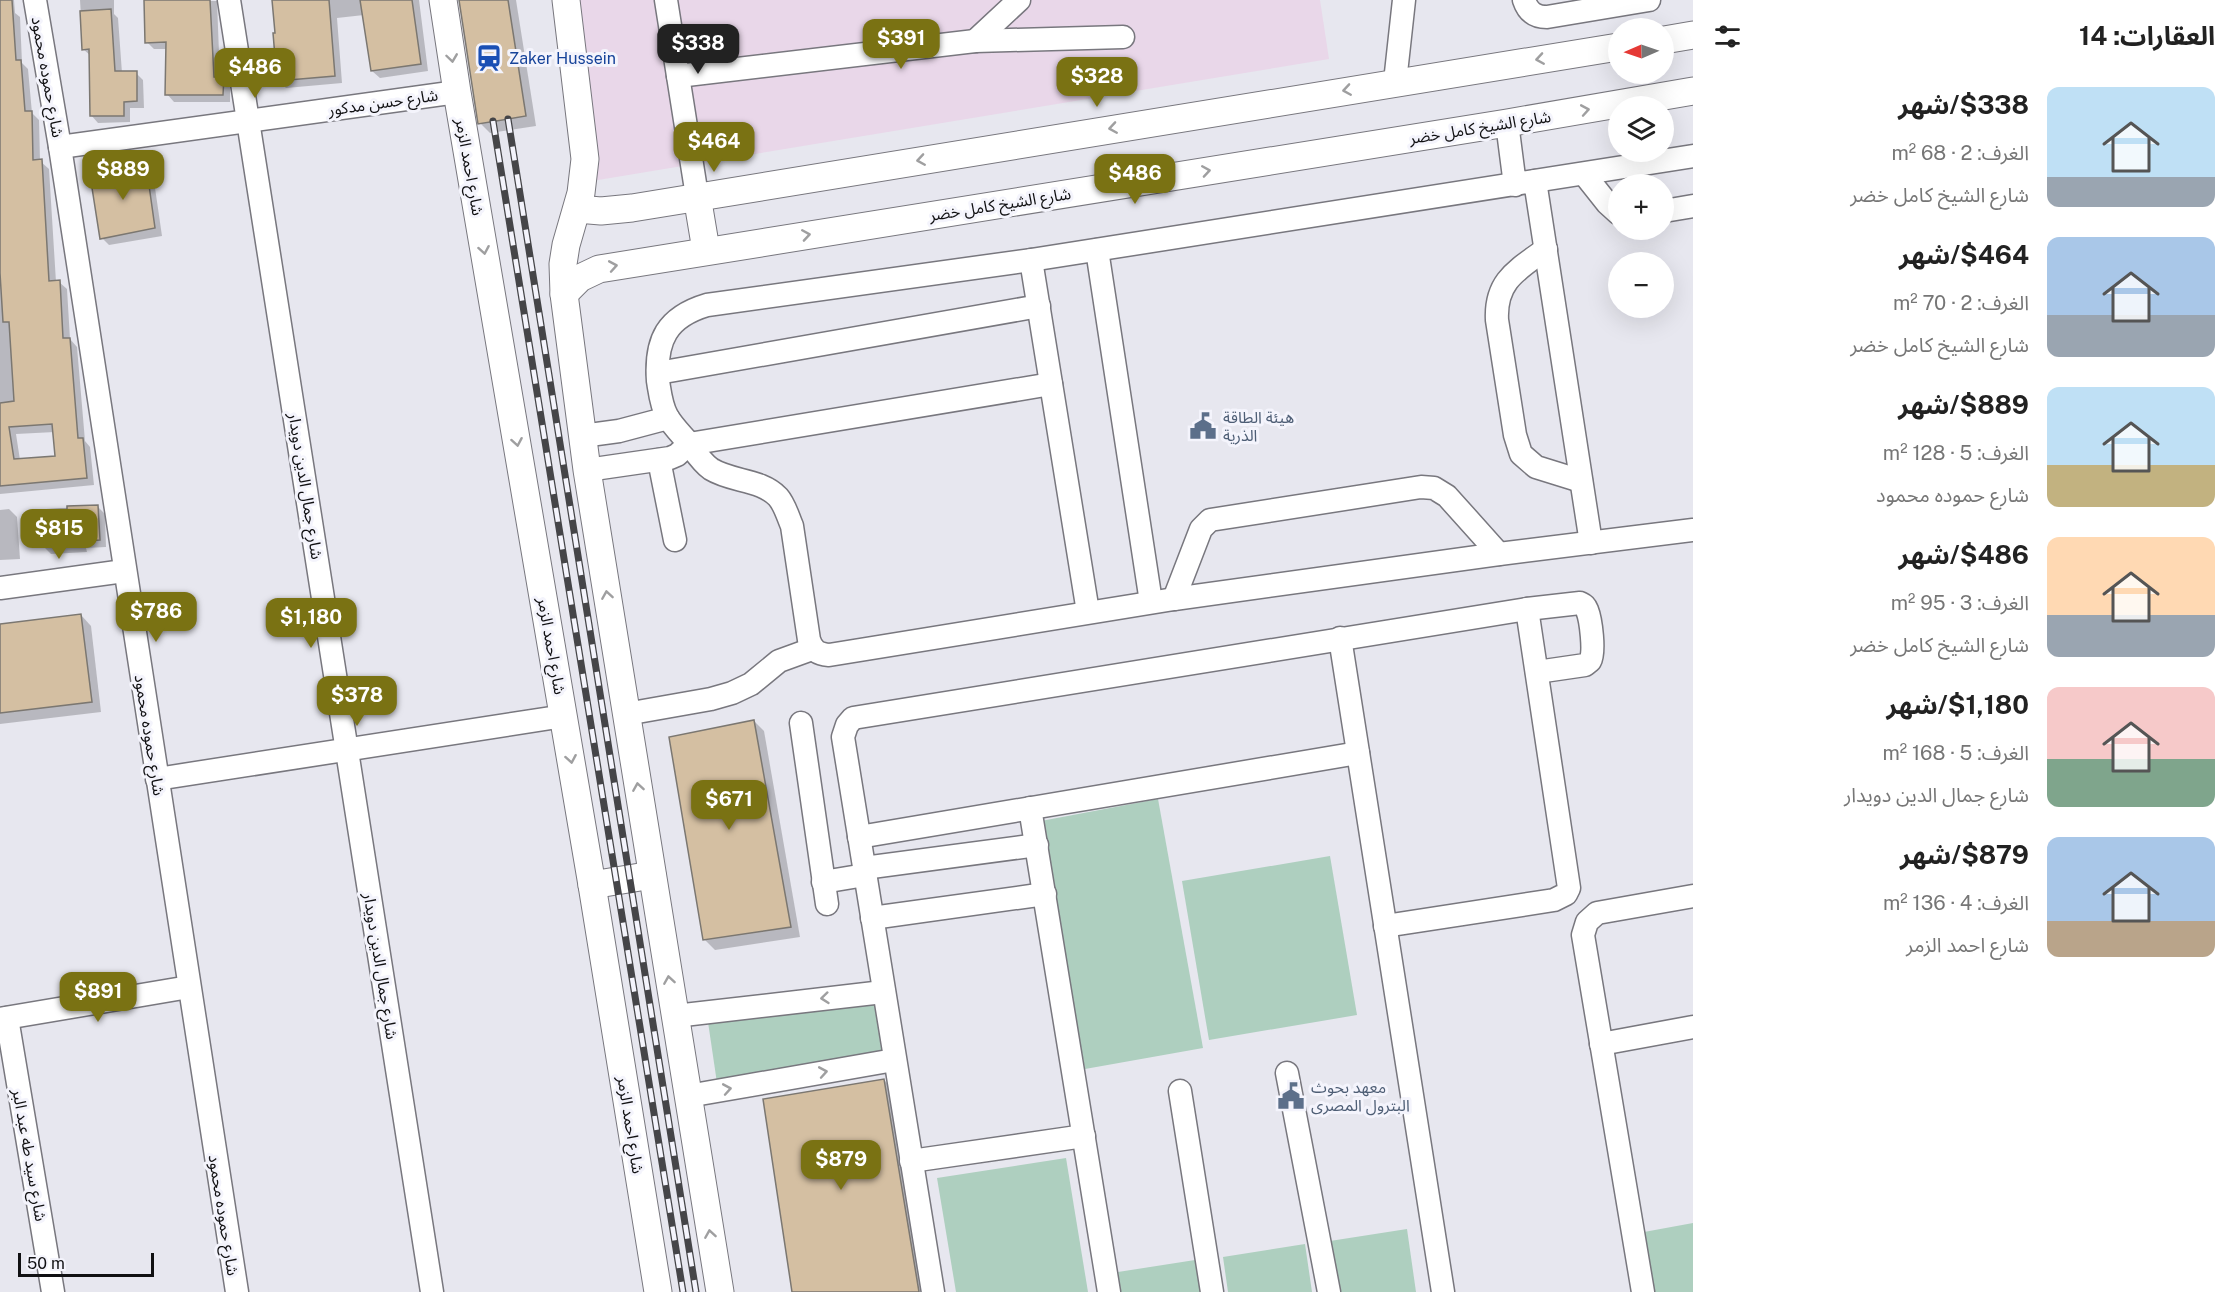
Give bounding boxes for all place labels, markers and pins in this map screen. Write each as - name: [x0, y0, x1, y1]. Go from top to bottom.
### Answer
- pin: $391: [865, 19, 937, 70]
- pin: $338: [662, 24, 734, 75]
- station icon: Zaker Hussein: [474, 43, 504, 73]
- pin: $486: [219, 48, 291, 99]
- place label: Zaker Hussein: [509, 49, 616, 68]
- pin: $328: [1061, 57, 1133, 108]
- pin: $464: [678, 122, 750, 173]
- pin: $889: [87, 150, 159, 201]
- pin: $486: [1099, 154, 1171, 205]
- place label: هيئة الطاقة الذرية: [1223, 408, 1294, 445]
- public building icon: هيئة الطاقة الذرية: [1188, 411, 1218, 441]
- pin: $815: [23, 509, 95, 560]
- pin: $786: [120, 592, 192, 643]
- pin: $1,180: [262, 598, 360, 649]
- pin: $378: [321, 676, 393, 727]
- pin: $671: [693, 780, 765, 831]
- pin: $891: [62, 972, 134, 1023]
- place label: معهد بحوث البترول المصرى: [1311, 1078, 1410, 1116]
- public building icon: معهد بحوث البترول المصرى: [1276, 1081, 1306, 1111]
- pin: $879: [805, 1140, 877, 1191]

